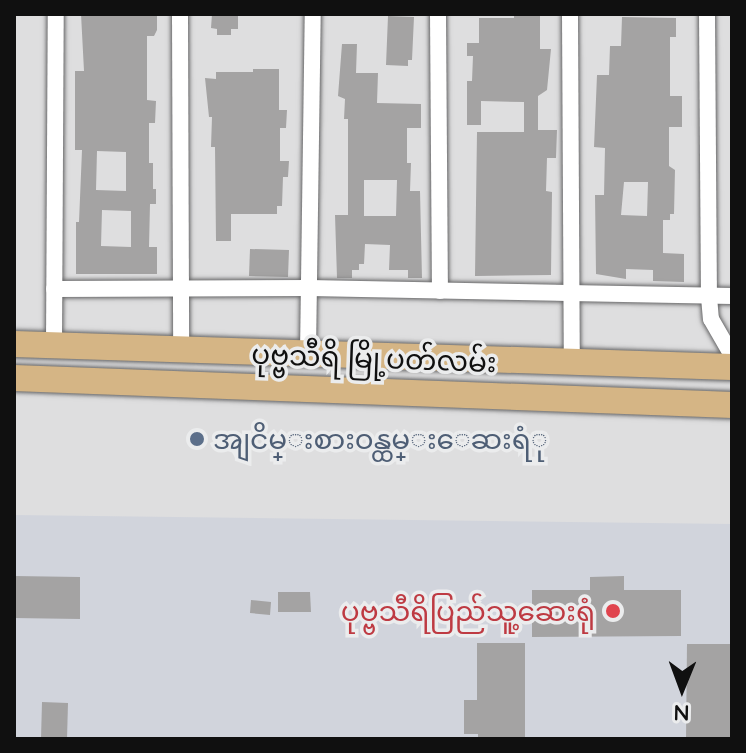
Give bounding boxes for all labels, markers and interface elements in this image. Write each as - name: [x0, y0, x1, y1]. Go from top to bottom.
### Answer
- street label: ပုဗ္ဗသီရိ မြို့ပတ်လမ်း: [251, 337, 497, 379]
- place label: အျငိမ္းစားဝန္ထမ္းေဆးရံု: [213, 422, 548, 456]
- marker: အျငိမ္းစားဝန္ထမ္းေဆးရံု: [188, 430, 206, 448]
- place label: ပုဗ္ဗသီရိပြည်သူ့ဆေးရုံ: [341, 594, 595, 628]
- marker: ပုဗ္ဗသီရိပြည်သူ့ဆေးရုံ: [602, 600, 624, 622]
- north arrow: [642, 649, 722, 729]
- text: N: [673, 699, 690, 727]

